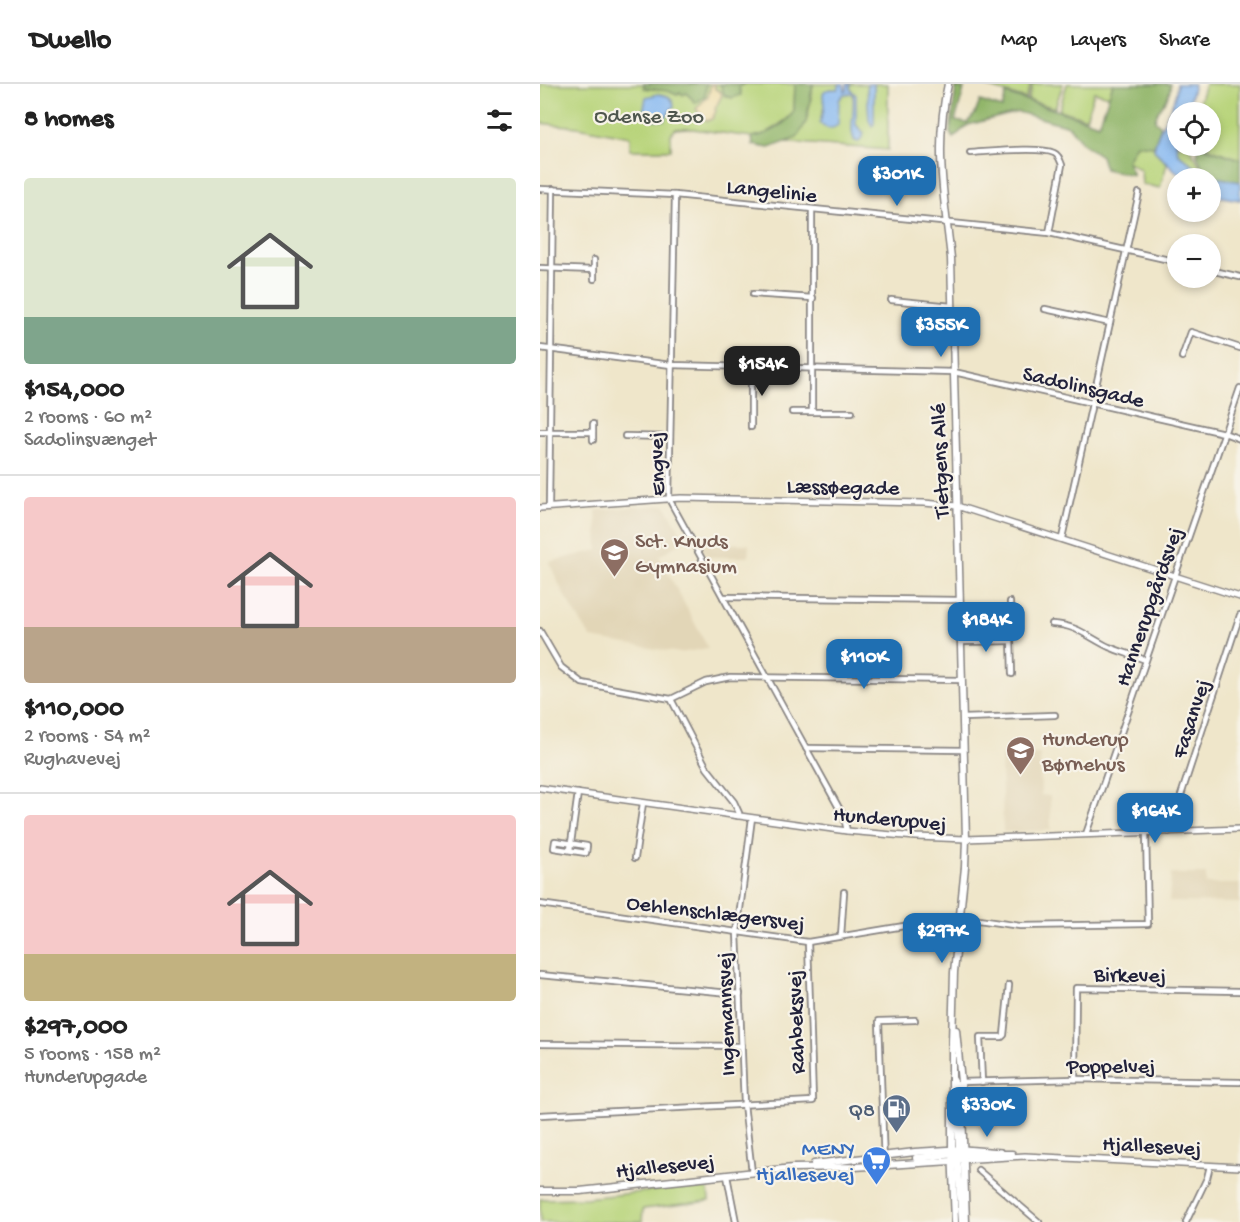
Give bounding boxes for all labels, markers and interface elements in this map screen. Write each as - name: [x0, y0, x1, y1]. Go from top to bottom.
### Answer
- text: Dwello: [30, 25, 111, 58]
- text: Map: [1001, 29, 1037, 54]
- text: Layers: [1070, 29, 1126, 54]
- text: Share: [1159, 29, 1210, 54]
- map controls: [1167, 102, 1221, 288]
- button: locate: [1167, 102, 1221, 156]
- icon: filters: [483, 104, 516, 137]
- text: 8 homes: [24, 105, 113, 136]
- park label: Odense Zoo: [594, 105, 704, 131]
- pin: $301K: [855, 156, 939, 207]
- text: $301K: [872, 164, 922, 187]
- button: +: [1167, 168, 1221, 222]
- street label: Langelinie: [725, 175, 819, 211]
- icon: home: [216, 217, 324, 325]
- button: −: [1167, 234, 1221, 288]
- pin: $355K: [899, 307, 983, 358]
- text: $355K: [915, 315, 967, 338]
- pin: $154K: [720, 346, 804, 397]
- text: $154K: [738, 354, 786, 377]
- street label: Sadolinsgade: [1020, 362, 1147, 416]
- text: $154,000: [24, 376, 125, 407]
- street label: Tietgens Allé: [927, 402, 957, 521]
- text: 2 rooms · 60 m²: [24, 407, 152, 430]
- text: Sadolinsvænget: [24, 430, 156, 453]
- street label: Engvej: [645, 431, 673, 496]
- street label: Læssøegade: [786, 475, 900, 503]
- street label: Hannerupgårdsvej: [1111, 524, 1190, 690]
- place label: Sct. Knuds Gymnasium: [635, 530, 737, 581]
- icon: home: [216, 536, 324, 644]
- school or university icon: Sct. Knuds Gymnasium: [598, 536, 630, 578]
- pin: $184K: [944, 602, 1028, 653]
- text: $184K: [962, 610, 1010, 633]
- pin: $110K: [822, 639, 906, 690]
- text: $110K: [840, 647, 888, 670]
- street label: Fasanvej: [1168, 676, 1218, 763]
- text: $110,000: [24, 695, 124, 726]
- text: 2 rooms · 54 m²: [24, 726, 151, 749]
- place label: Hunderup Børnehus: [1041, 728, 1129, 779]
- school or university icon: Hunderup Børnehus: [1005, 734, 1037, 776]
- text: Rughavevej: [24, 749, 121, 772]
- pin: $164K: [1113, 793, 1197, 844]
- text: $164K: [1131, 801, 1179, 824]
- street label: Hunderupvej: [832, 803, 948, 839]
- icon: home: [216, 854, 324, 962]
- street label: Oehlenschlægersvej: [625, 891, 806, 939]
- pin: $297K: [900, 913, 984, 964]
- text: $297K: [917, 921, 967, 944]
- street label: Ingemannsvej: [713, 951, 743, 1076]
- street label: Birkevej: [1092, 963, 1166, 991]
- street label: Rahbeksvej: [783, 969, 813, 1074]
- text: $297,000: [24, 1013, 127, 1044]
- text: 5 rooms · 158 m²: [24, 1044, 161, 1067]
- street label: Poppelvej: [1066, 1055, 1155, 1081]
- text: Hunderupgade: [24, 1067, 147, 1090]
- pin: $330K: [945, 1087, 1029, 1138]
- fuel station icon: Q8: [880, 1092, 912, 1134]
- text: $330K: [961, 1095, 1013, 1118]
- place label: Q8: [848, 1099, 875, 1125]
- street label: Hjallesevej: [1102, 1132, 1202, 1164]
- place label: MENY Hjallesevej: [756, 1138, 855, 1189]
- supermarket icon: MENY Hjallesevej: [860, 1144, 892, 1186]
- street label: Hjallesevej: [615, 1150, 716, 1186]

